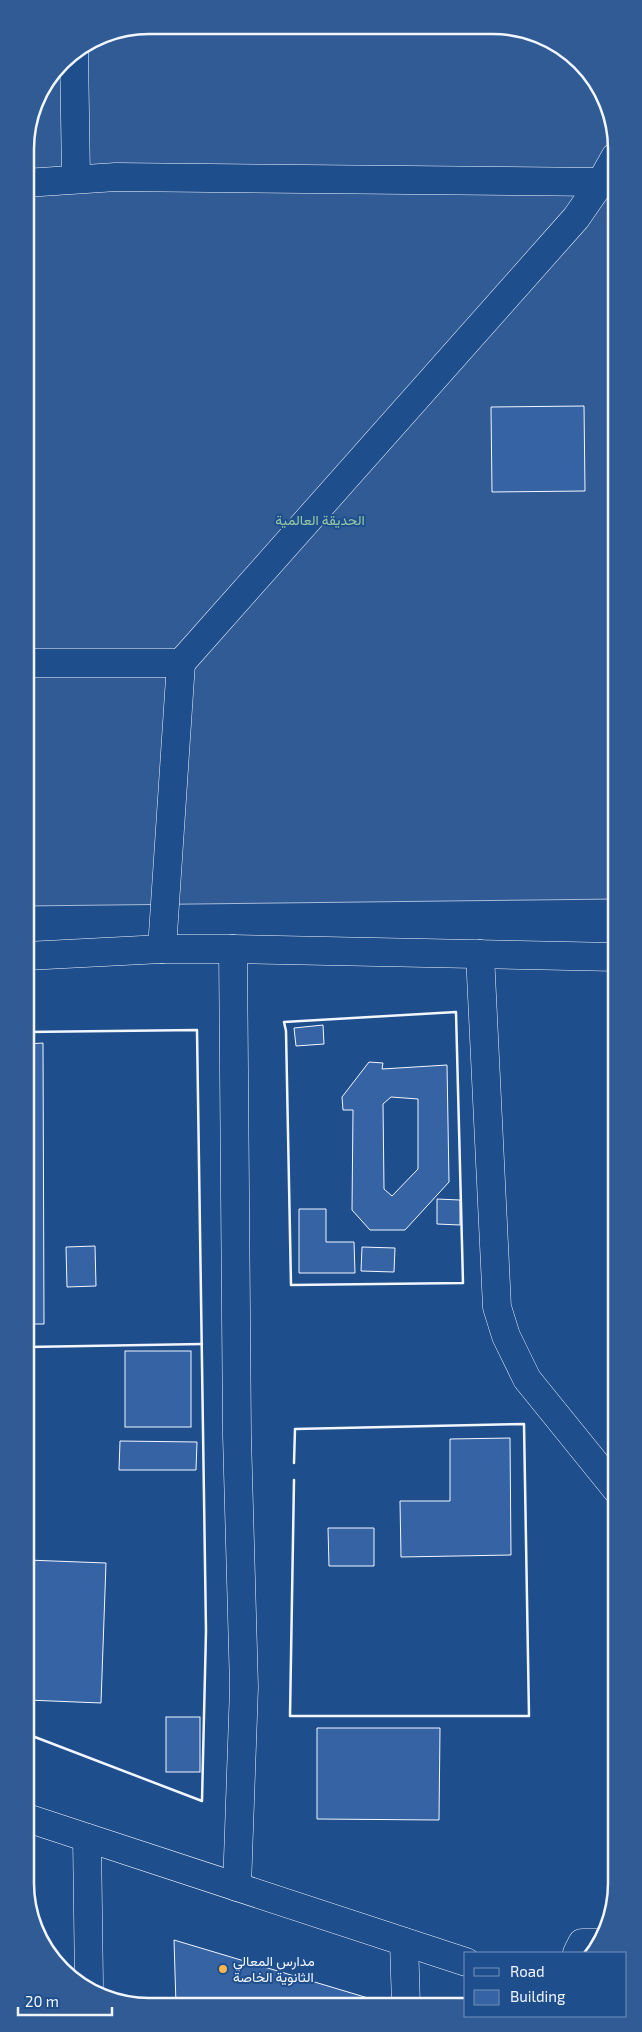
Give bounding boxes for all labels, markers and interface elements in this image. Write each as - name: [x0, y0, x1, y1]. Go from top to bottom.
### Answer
- park label: الحديقة العالمية: [275, 511, 365, 528]
- place label: مدارس المعالي الثانوية الخاصة: [233, 1952, 315, 1986]
- legend: [464, 1952, 627, 2017]
- text: Road: [510, 1962, 545, 1980]
- marker: مدارس المعالي الثانوية الخاصة: [217, 1963, 229, 1975]
- scale bar: [18, 1984, 111, 2016]
- text: Building: [510, 1987, 566, 2005]
- text: 20 m: [25, 1992, 59, 2010]

